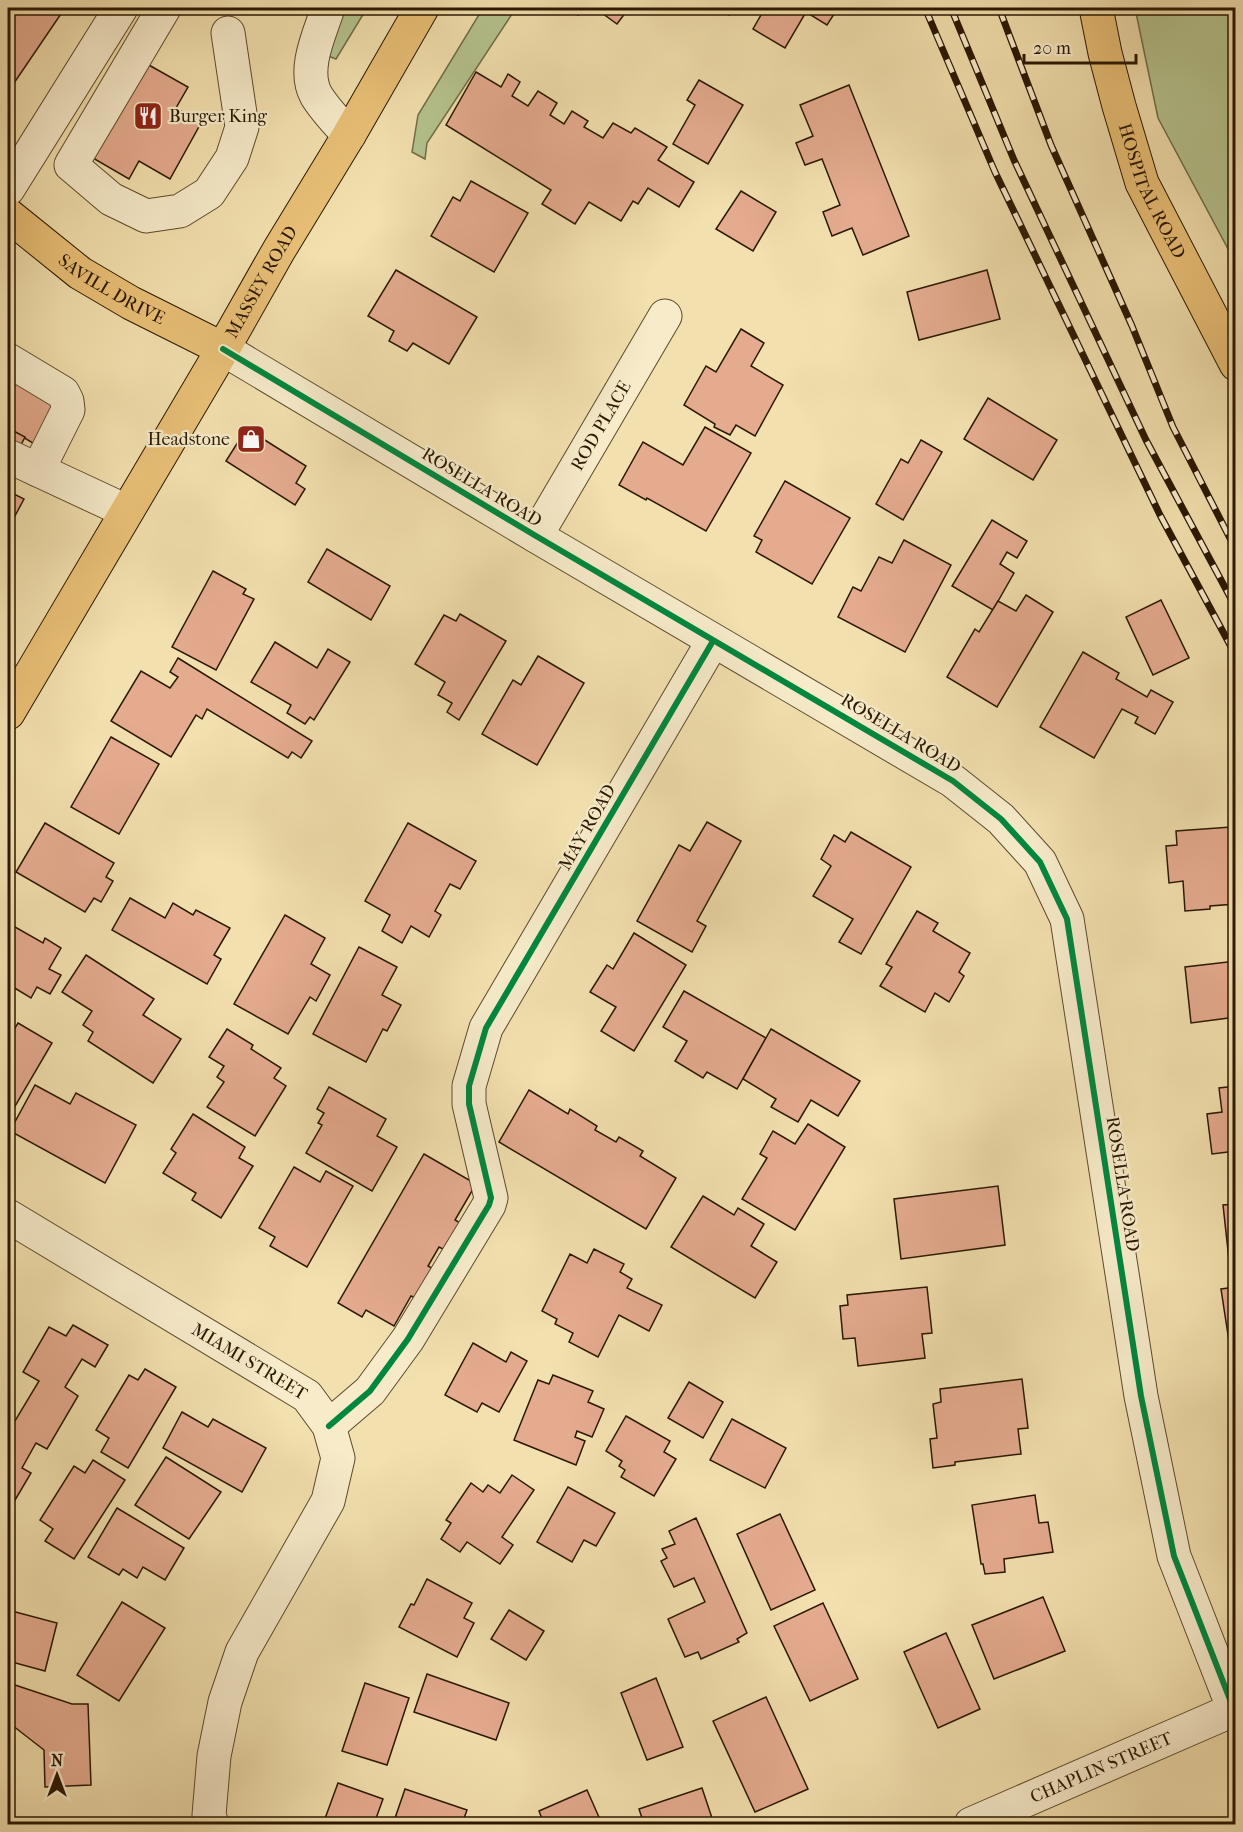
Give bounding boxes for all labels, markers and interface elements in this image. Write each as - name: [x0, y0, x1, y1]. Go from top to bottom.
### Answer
- scale bar: [1024, 27, 1136, 65]
- text: 20 m: [1033, 38, 1071, 59]
- restaurant icon: Burger King: [132, 100, 164, 132]
- place label: Burger King: [169, 106, 267, 127]
- street label: HOSPITAL ROAD: [1114, 121, 1189, 262]
- street label: MASSEY ROAD: [221, 222, 302, 342]
- street label: SAVILL DRIVE: [54, 250, 168, 329]
- street label: ROD PLACE: [567, 377, 636, 474]
- shop icon: Headstone: [235, 423, 267, 455]
- place label: Headstone: [148, 429, 230, 450]
- street label: ROSELLA ROAD: [418, 443, 546, 532]
- street label: ROSELLA ROAD: [837, 689, 965, 778]
- street label: MAY ROAD: [554, 781, 620, 874]
- street label: ROSELLA ROAD: [1101, 1115, 1144, 1253]
- street label: MIAMI STREET: [188, 1319, 312, 1405]
- street label: CHAPLIN STREET: [1027, 1727, 1176, 1808]
- north arrow: [27, 1745, 87, 1805]
- text: N: [51, 1751, 64, 1770]

